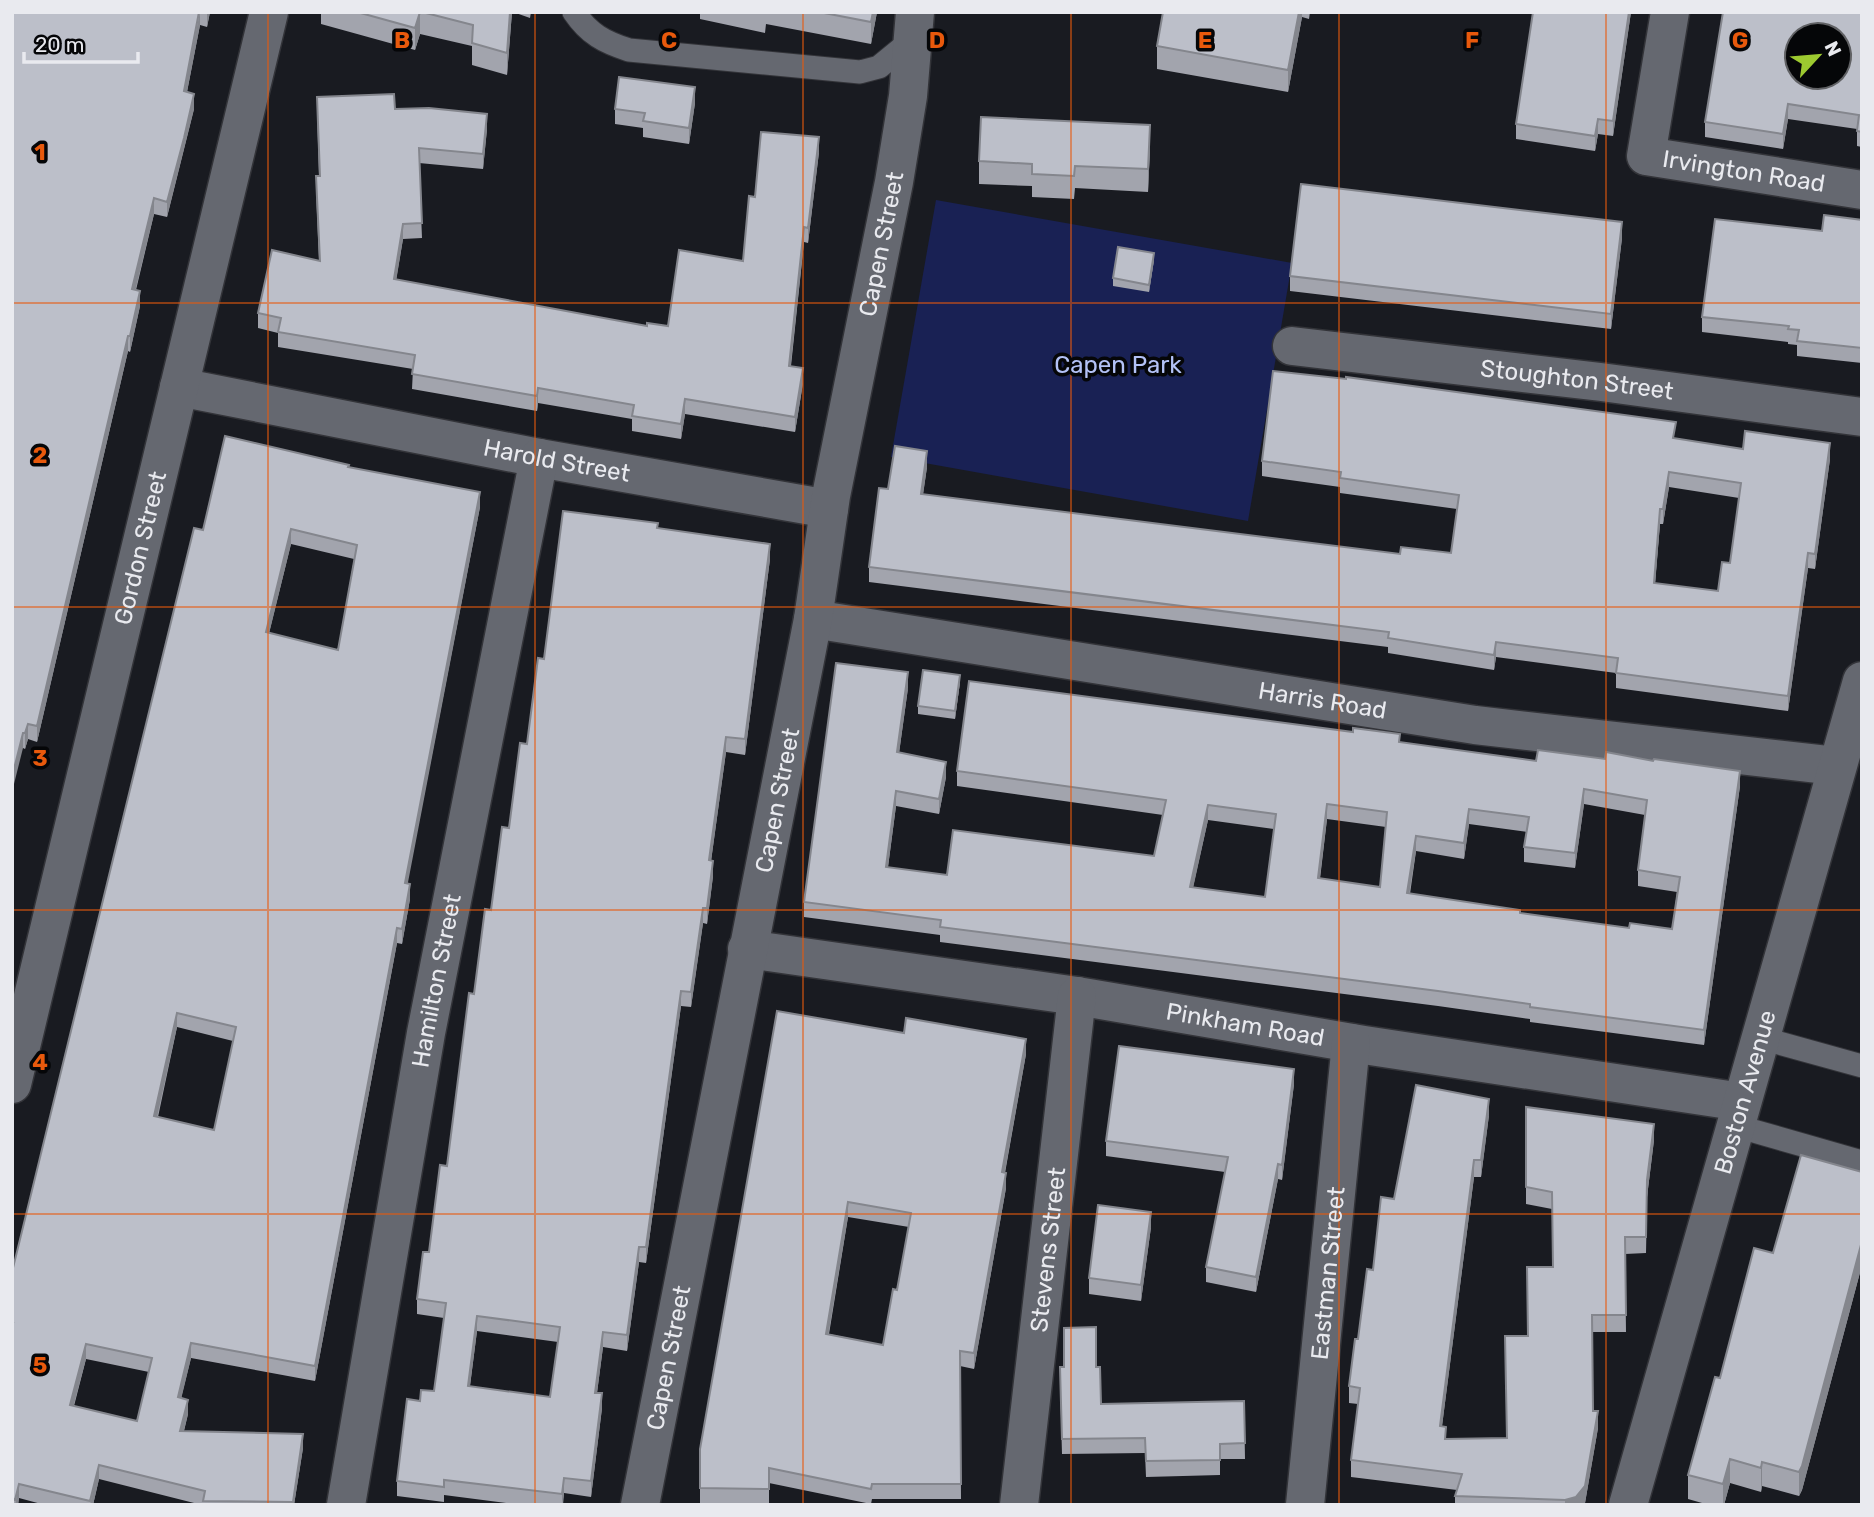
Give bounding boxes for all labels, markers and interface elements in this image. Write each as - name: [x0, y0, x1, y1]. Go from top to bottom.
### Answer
- scale bar: [24, 21, 138, 65]
- north arrow: [1783, 21, 1853, 91]
- text: B: [394, 26, 410, 54]
- text: C: [661, 26, 677, 54]
- text: D: [929, 26, 945, 54]
- text: E: [1198, 26, 1212, 54]
- text: F: [1465, 26, 1479, 54]
- text: G: [1732, 26, 1748, 54]
- text: 20 m: [35, 32, 84, 57]
- text: N: [1819, 38, 1846, 60]
- text: 1: [34, 138, 46, 166]
- street label: Irvington Road: [1661, 145, 1827, 198]
- street label: Capen Street: [853, 170, 909, 319]
- park label: Capen Park: [1054, 351, 1182, 379]
- street label: Stoughton Street: [1479, 354, 1675, 406]
- street label: Harold Street: [481, 433, 632, 488]
- text: 2: [33, 441, 47, 469]
- street label: Gordon Street: [109, 469, 172, 628]
- street label: Harris Road: [1256, 677, 1389, 725]
- street label: Capen Street: [750, 726, 805, 875]
- text: 3: [32, 744, 48, 772]
- street label: Hamilton Street: [406, 891, 467, 1070]
- street label: Pinkham Road: [1164, 997, 1327, 1052]
- street label: Boston Avenue: [1709, 1007, 1782, 1177]
- text: 4: [32, 1048, 48, 1076]
- street label: Stevens Street: [1025, 1166, 1071, 1334]
- street label: Eastman Street: [1306, 1185, 1351, 1361]
- street label: Capen Street: [641, 1283, 697, 1433]
- text: 5: [33, 1351, 48, 1379]

